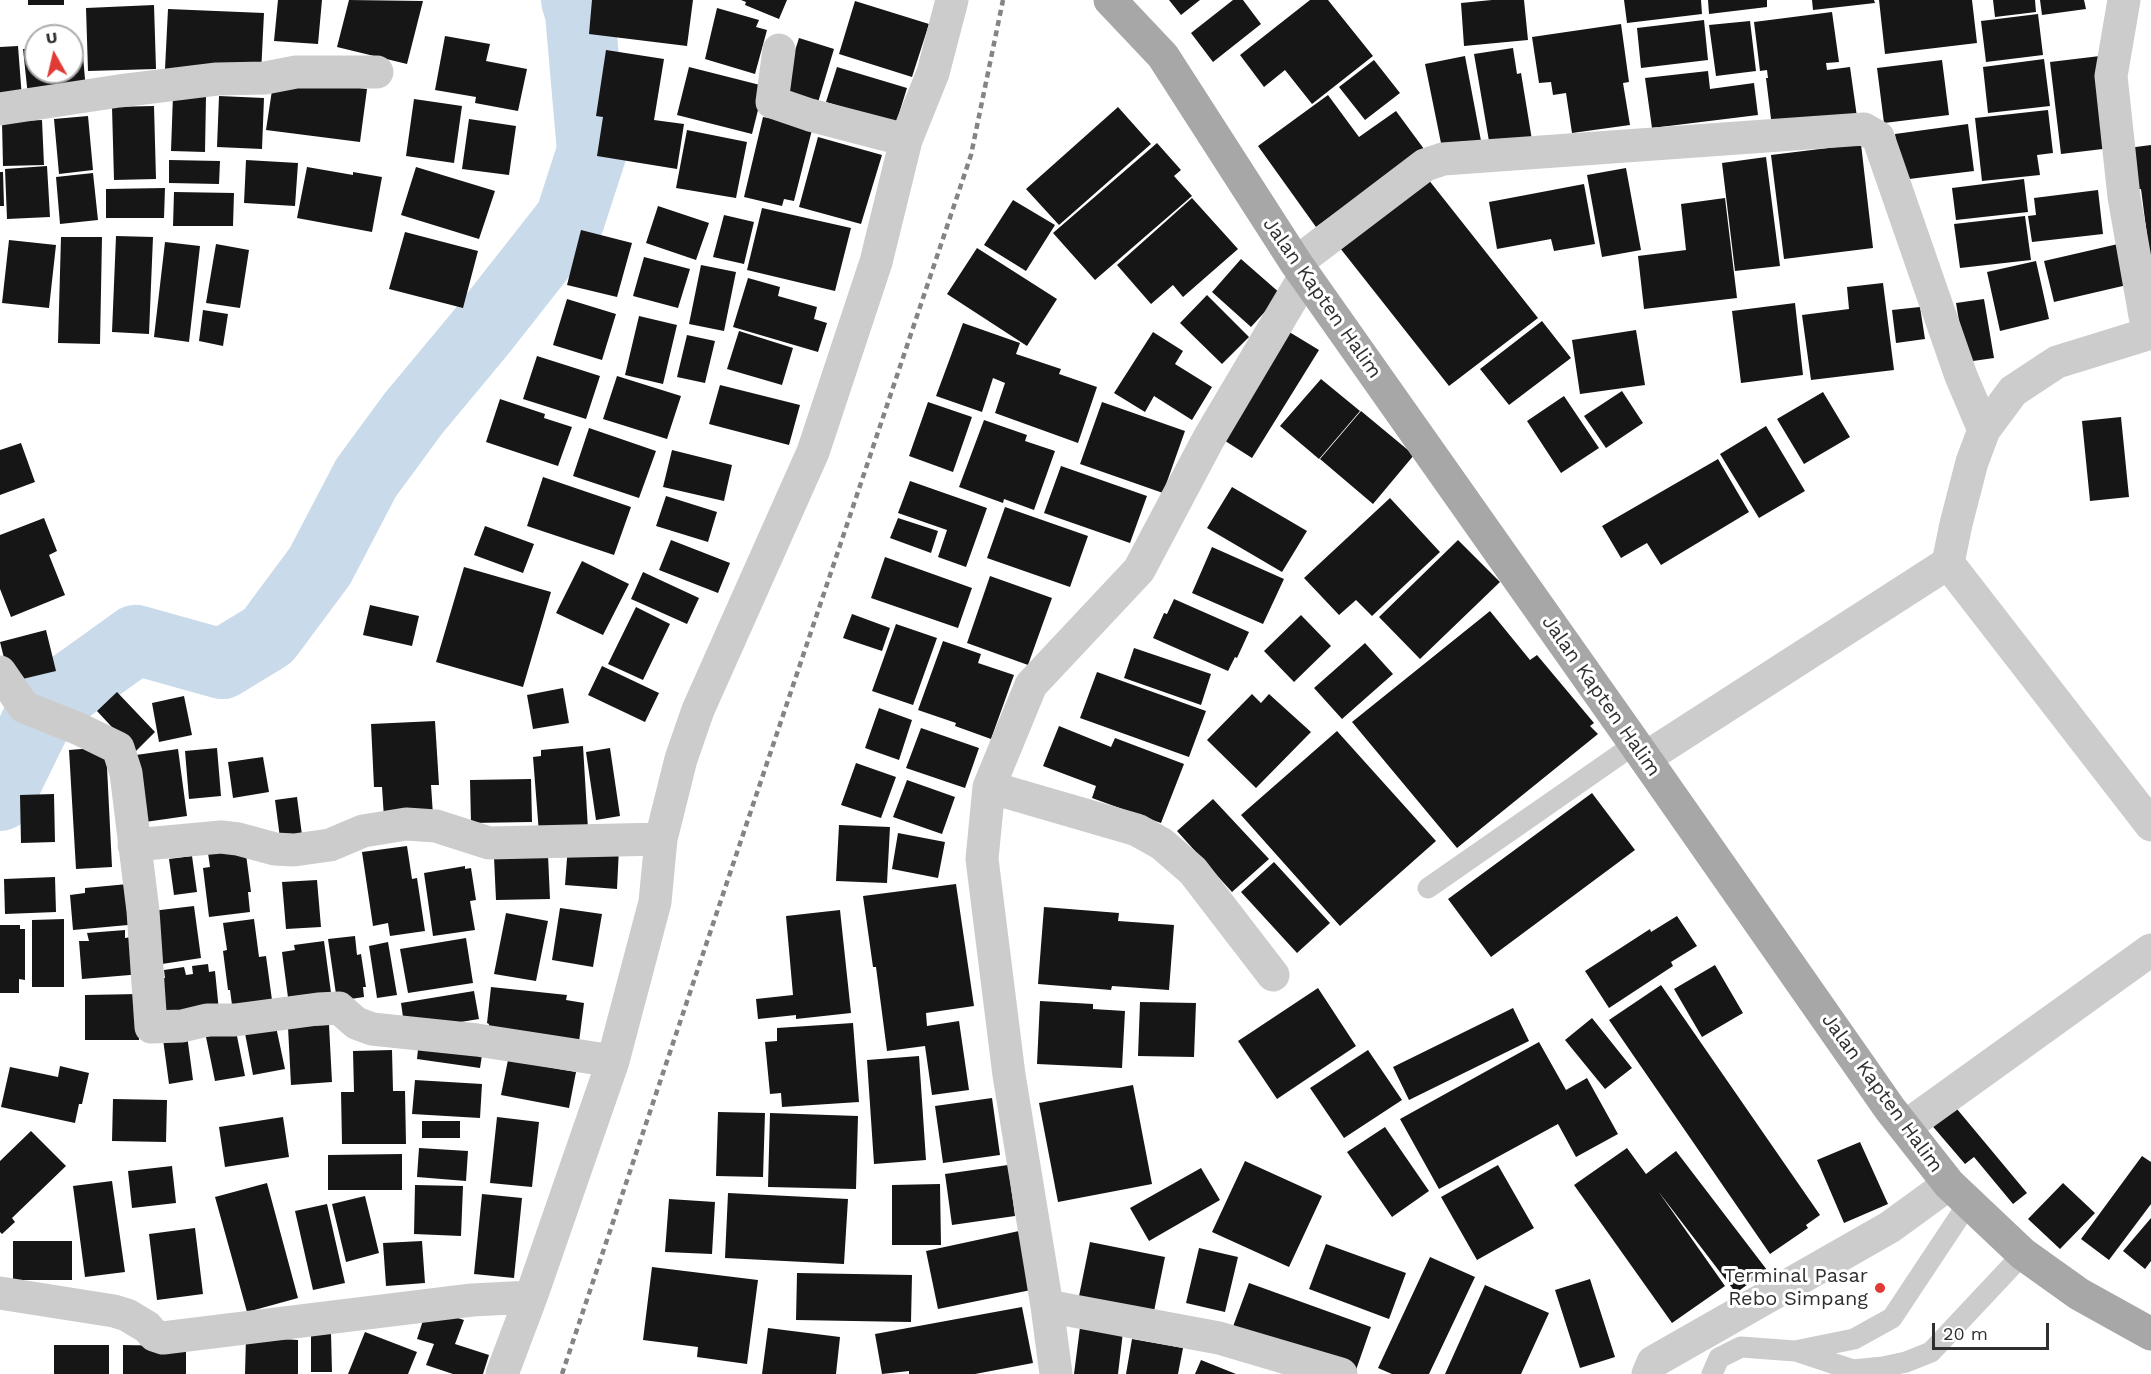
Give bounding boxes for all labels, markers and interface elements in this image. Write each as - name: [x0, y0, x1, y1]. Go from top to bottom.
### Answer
- north arrow: [24, 24, 84, 84]
- text: U: [45, 27, 59, 48]
- street label: Jalan Kapten Halim: [1257, 213, 1387, 383]
- street label: Jalan Kapten Halim: [1536, 611, 1666, 781]
- street label: Jalan Kapten Halim: [1816, 1009, 1948, 1177]
- place label: Terminal Pasar Rebo Simpang: [1724, 1264, 1868, 1311]
- marker: Terminal Pasar Rebo Simpang: [1873, 1281, 1887, 1295]
- scale bar: [1935, 1311, 2052, 1349]
- text: 20 m: [1943, 1323, 1988, 1344]

